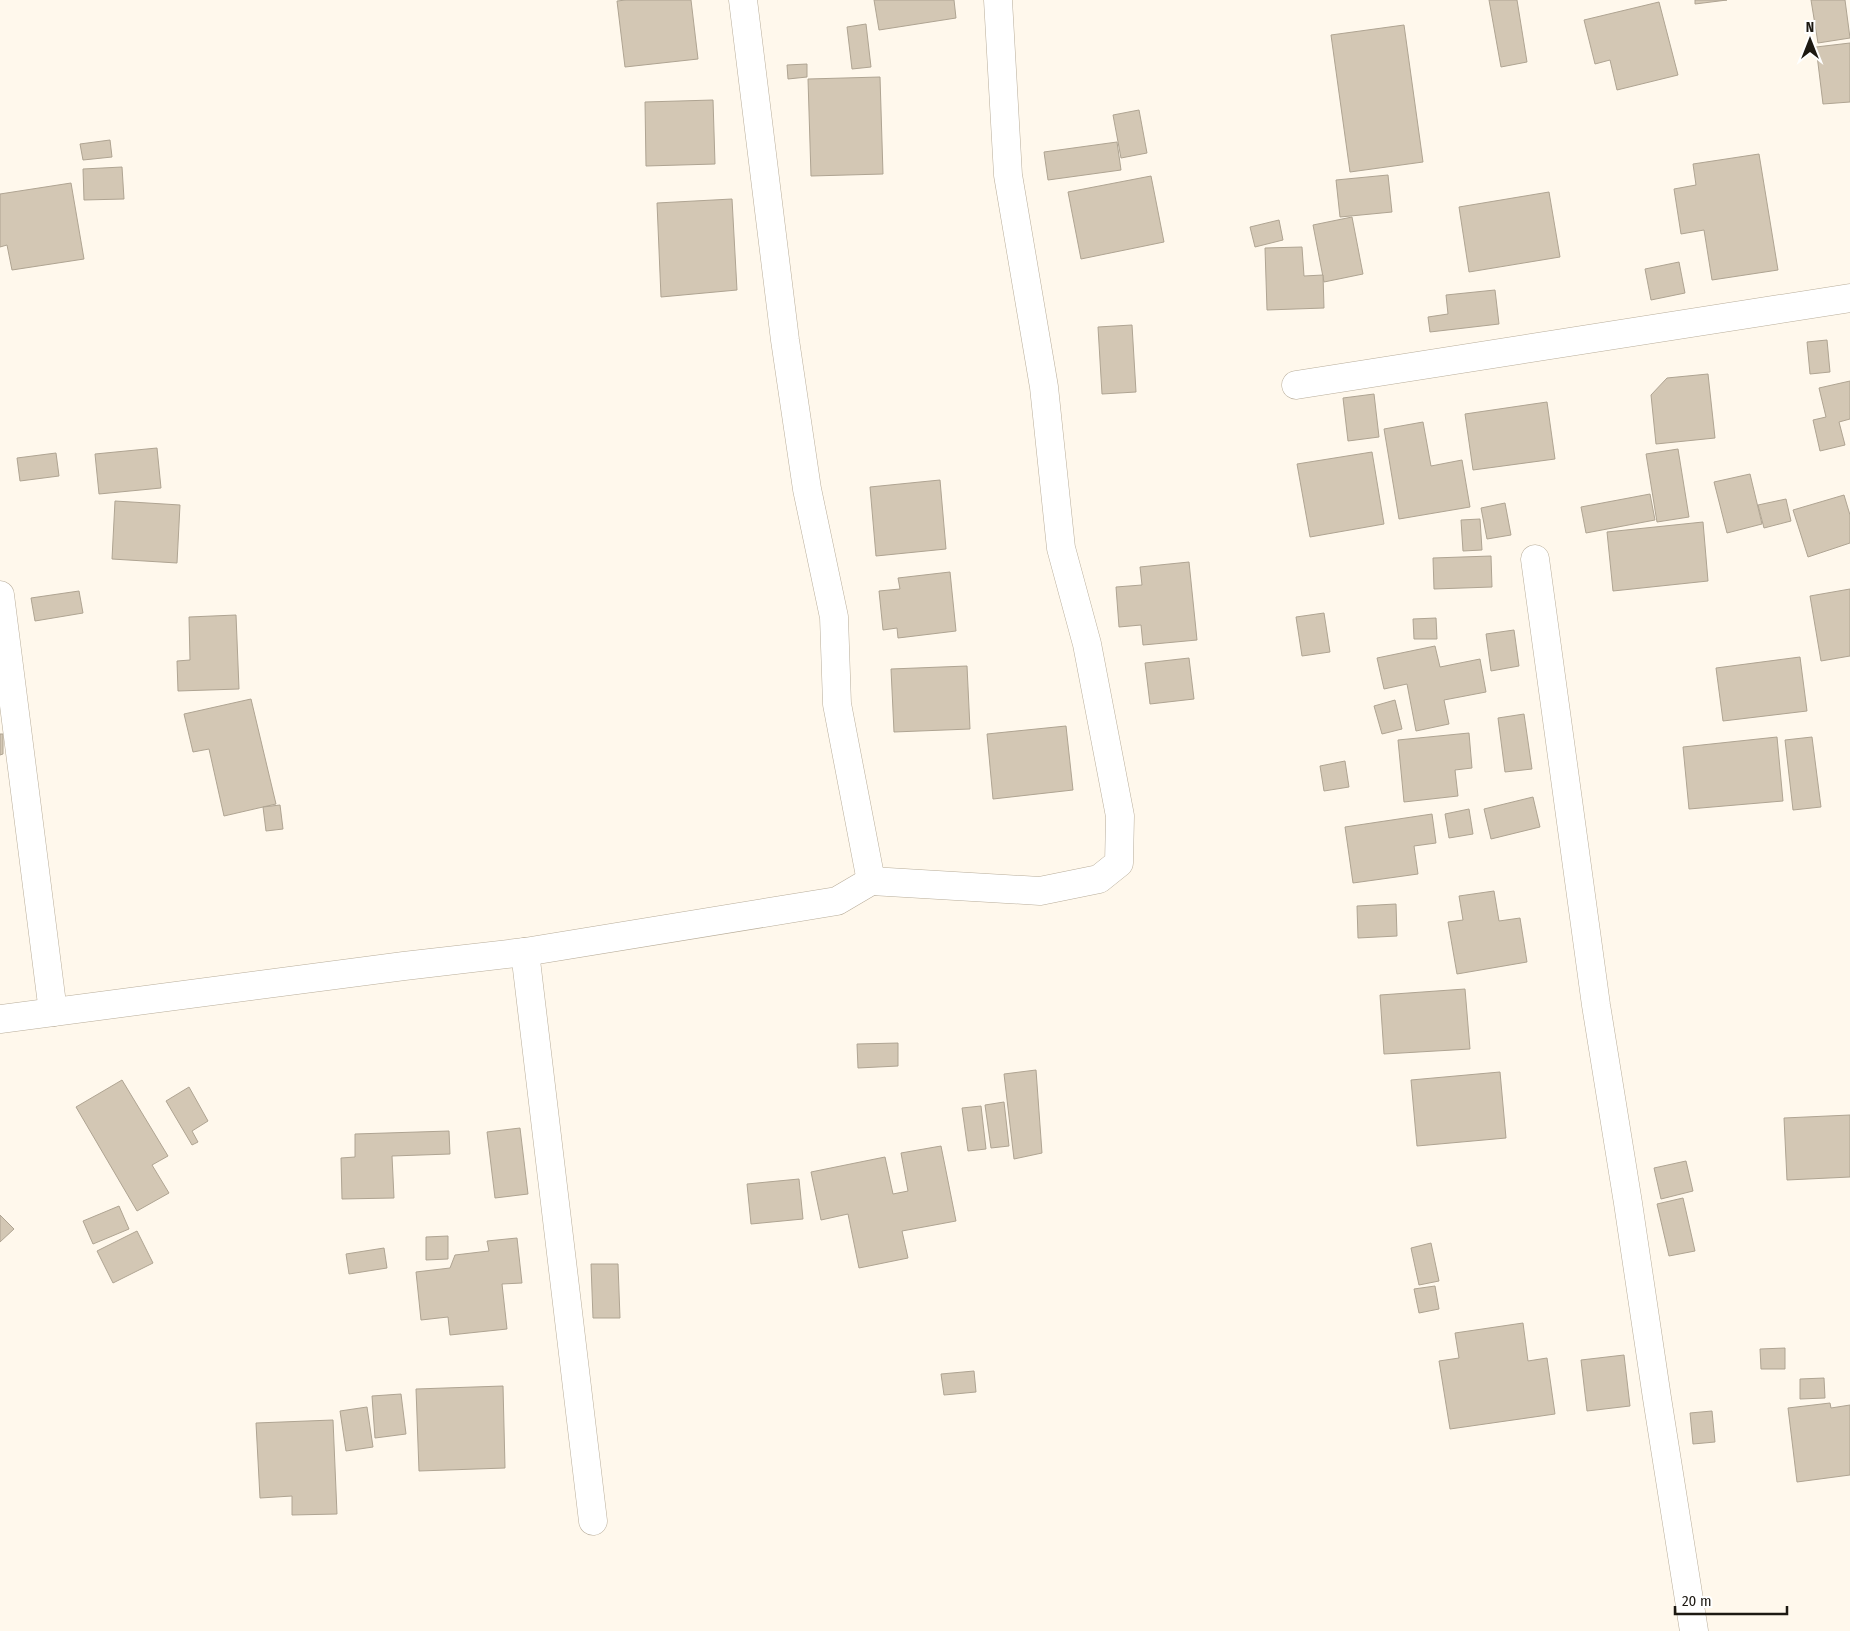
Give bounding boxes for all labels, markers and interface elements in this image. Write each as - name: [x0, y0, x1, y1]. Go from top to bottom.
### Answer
- north arrow: [1785, 15, 1835, 65]
- text: N: [1806, 19, 1814, 36]
- scale bar: [1675, 1584, 1788, 1616]
- text: 20 m: [1682, 1592, 1712, 1610]

